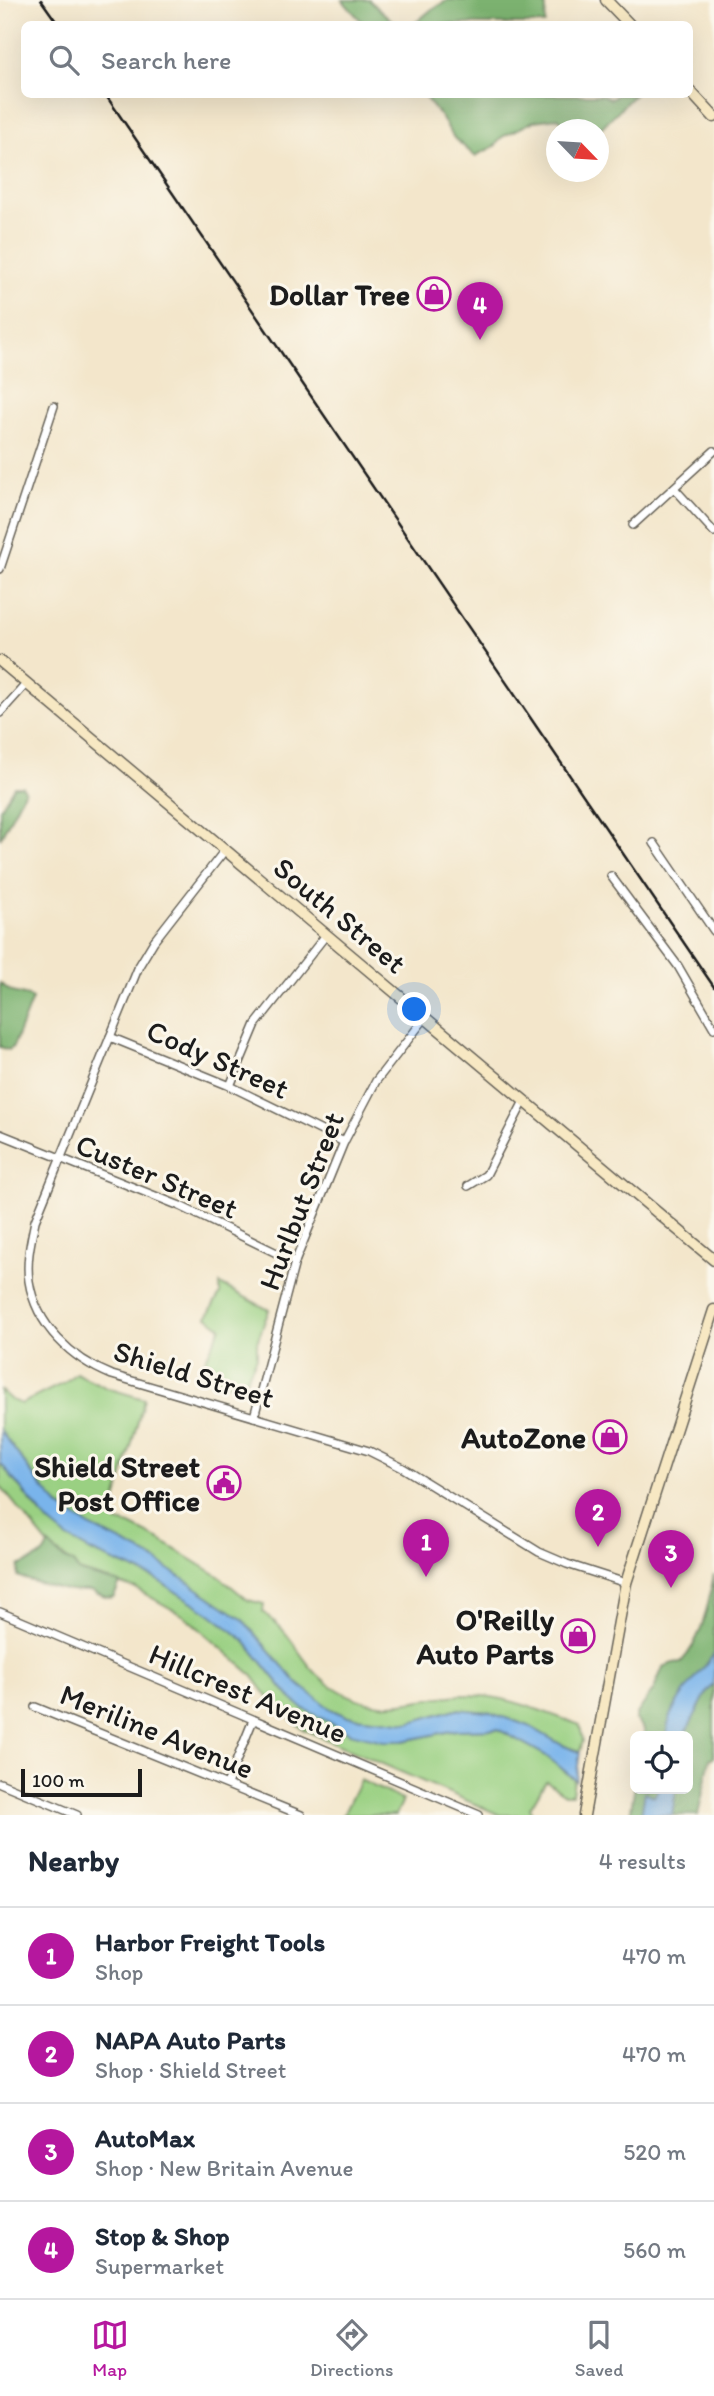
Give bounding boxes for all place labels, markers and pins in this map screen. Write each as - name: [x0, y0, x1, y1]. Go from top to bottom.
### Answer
- shop icon: Dollar Tree: [415, 275, 453, 313]
- place label: Dollar Tree: [269, 276, 410, 313]
- pin: 4: [457, 282, 503, 340]
- shop icon: AutoZone: [591, 1418, 629, 1456]
- place label: AutoZone: [460, 1419, 586, 1456]
- place label: Shield Street Post Office: [34, 1448, 200, 1519]
- public building icon: Shield Street Post Office: [205, 1464, 243, 1502]
- pin: 2: [575, 1489, 621, 1547]
- pin: 1: [403, 1519, 449, 1577]
- pin: 3: [648, 1530, 694, 1588]
- place label: O'Reilly Auto Parts: [416, 1601, 555, 1672]
- shop icon: O'Reilly Auto Parts: [559, 1617, 597, 1655]

